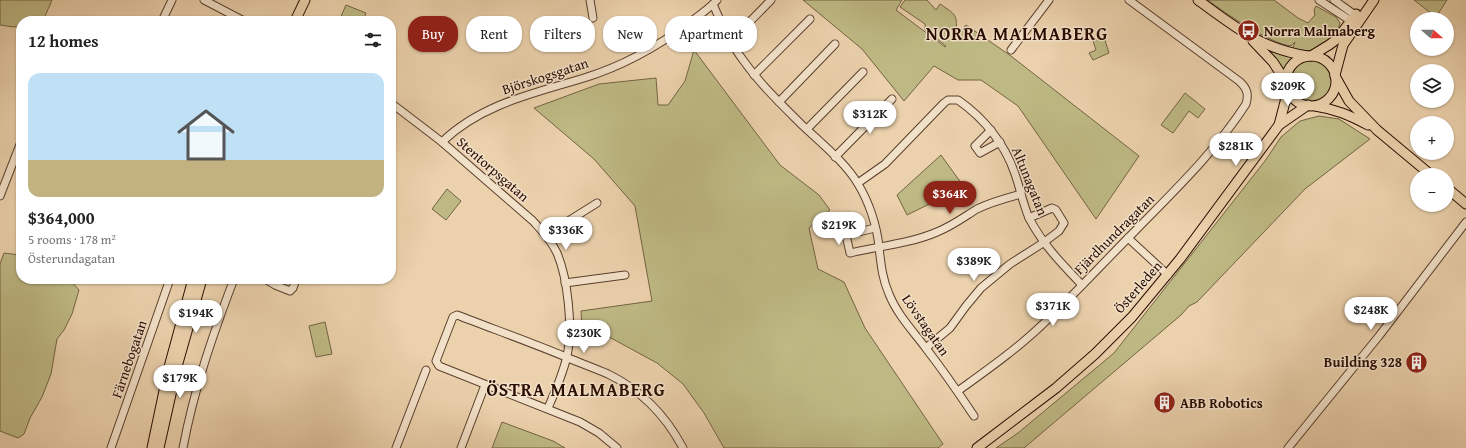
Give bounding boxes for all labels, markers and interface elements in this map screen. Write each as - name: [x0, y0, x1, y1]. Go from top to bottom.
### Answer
- north arrow: [1410, 12, 1454, 56]
- map controls: [1410, 12, 1454, 212]
- chip: Buy: [408, 16, 458, 52]
- chip: Rent: [466, 16, 522, 52]
- chip: Filters: [530, 16, 595, 52]
- chip: New: [603, 16, 657, 52]
- chip: Apartment: [665, 16, 757, 52]
- bus stop icon: Norra Malmaberg: [1236, 18, 1262, 44]
- district label: NORRA MALMABERG: [926, 20, 1108, 47]
- place label: Norra Malmaberg: [1264, 21, 1375, 41]
- text: 12 homes: [28, 28, 99, 53]
- icon: filters: [362, 29, 384, 51]
- street label: Björskogsgatan: [499, 53, 591, 99]
- button: layers: [1410, 64, 1454, 108]
- pin: $209K: [1260, 73, 1316, 107]
- text: $209K: [1270, 76, 1306, 95]
- icon: home: [170, 99, 242, 171]
- pin: $312K: [842, 101, 898, 135]
- text: $312K: [852, 104, 888, 123]
- button: +: [1410, 116, 1454, 160]
- street label: Stentorpsgatan: [452, 132, 534, 206]
- pin: $281K: [1208, 133, 1264, 167]
- text: $281K: [1218, 136, 1254, 155]
- street label: Altunagatan: [1007, 144, 1053, 218]
- button: −: [1410, 168, 1454, 212]
- pin: $364K: [922, 181, 978, 215]
- text: $364K: [932, 184, 968, 203]
- street label: Fjärdhundragatan: [1069, 189, 1159, 279]
- text: $364,000: [28, 205, 94, 230]
- pin: $219K: [811, 212, 867, 246]
- text: $219K: [821, 215, 857, 234]
- pin: $336K: [538, 217, 594, 251]
- text: $336K: [548, 220, 584, 239]
- text: 5 rooms · 178 m²: [28, 230, 116, 249]
- pin: $389K: [946, 248, 1002, 282]
- text: Österundagatan: [28, 249, 115, 268]
- text: $389K: [956, 251, 992, 270]
- street label: Österleden: [1110, 256, 1167, 318]
- street label: Lövstagatan: [897, 290, 955, 360]
- pin: $371K: [1025, 293, 1081, 327]
- text: $371K: [1035, 296, 1071, 315]
- pin: $248K: [1343, 297, 1399, 331]
- pin: $194K: [168, 300, 224, 334]
- text: $248K: [1353, 300, 1389, 319]
- text: $194K: [178, 303, 214, 322]
- street label: Färnebogatan: [106, 317, 152, 401]
- pin: $230K: [556, 320, 612, 354]
- text: $230K: [566, 323, 602, 342]
- building icon: Building 328: [1404, 349, 1430, 375]
- place label: Building 328: [1324, 352, 1402, 372]
- pin: $179K: [152, 365, 208, 399]
- text: $179K: [162, 368, 198, 387]
- district label: ÖSTRA MALMABERG: [486, 376, 666, 403]
- building icon: ABB Robotics: [1151, 390, 1177, 416]
- place label: ABB Robotics: [1180, 393, 1263, 413]

